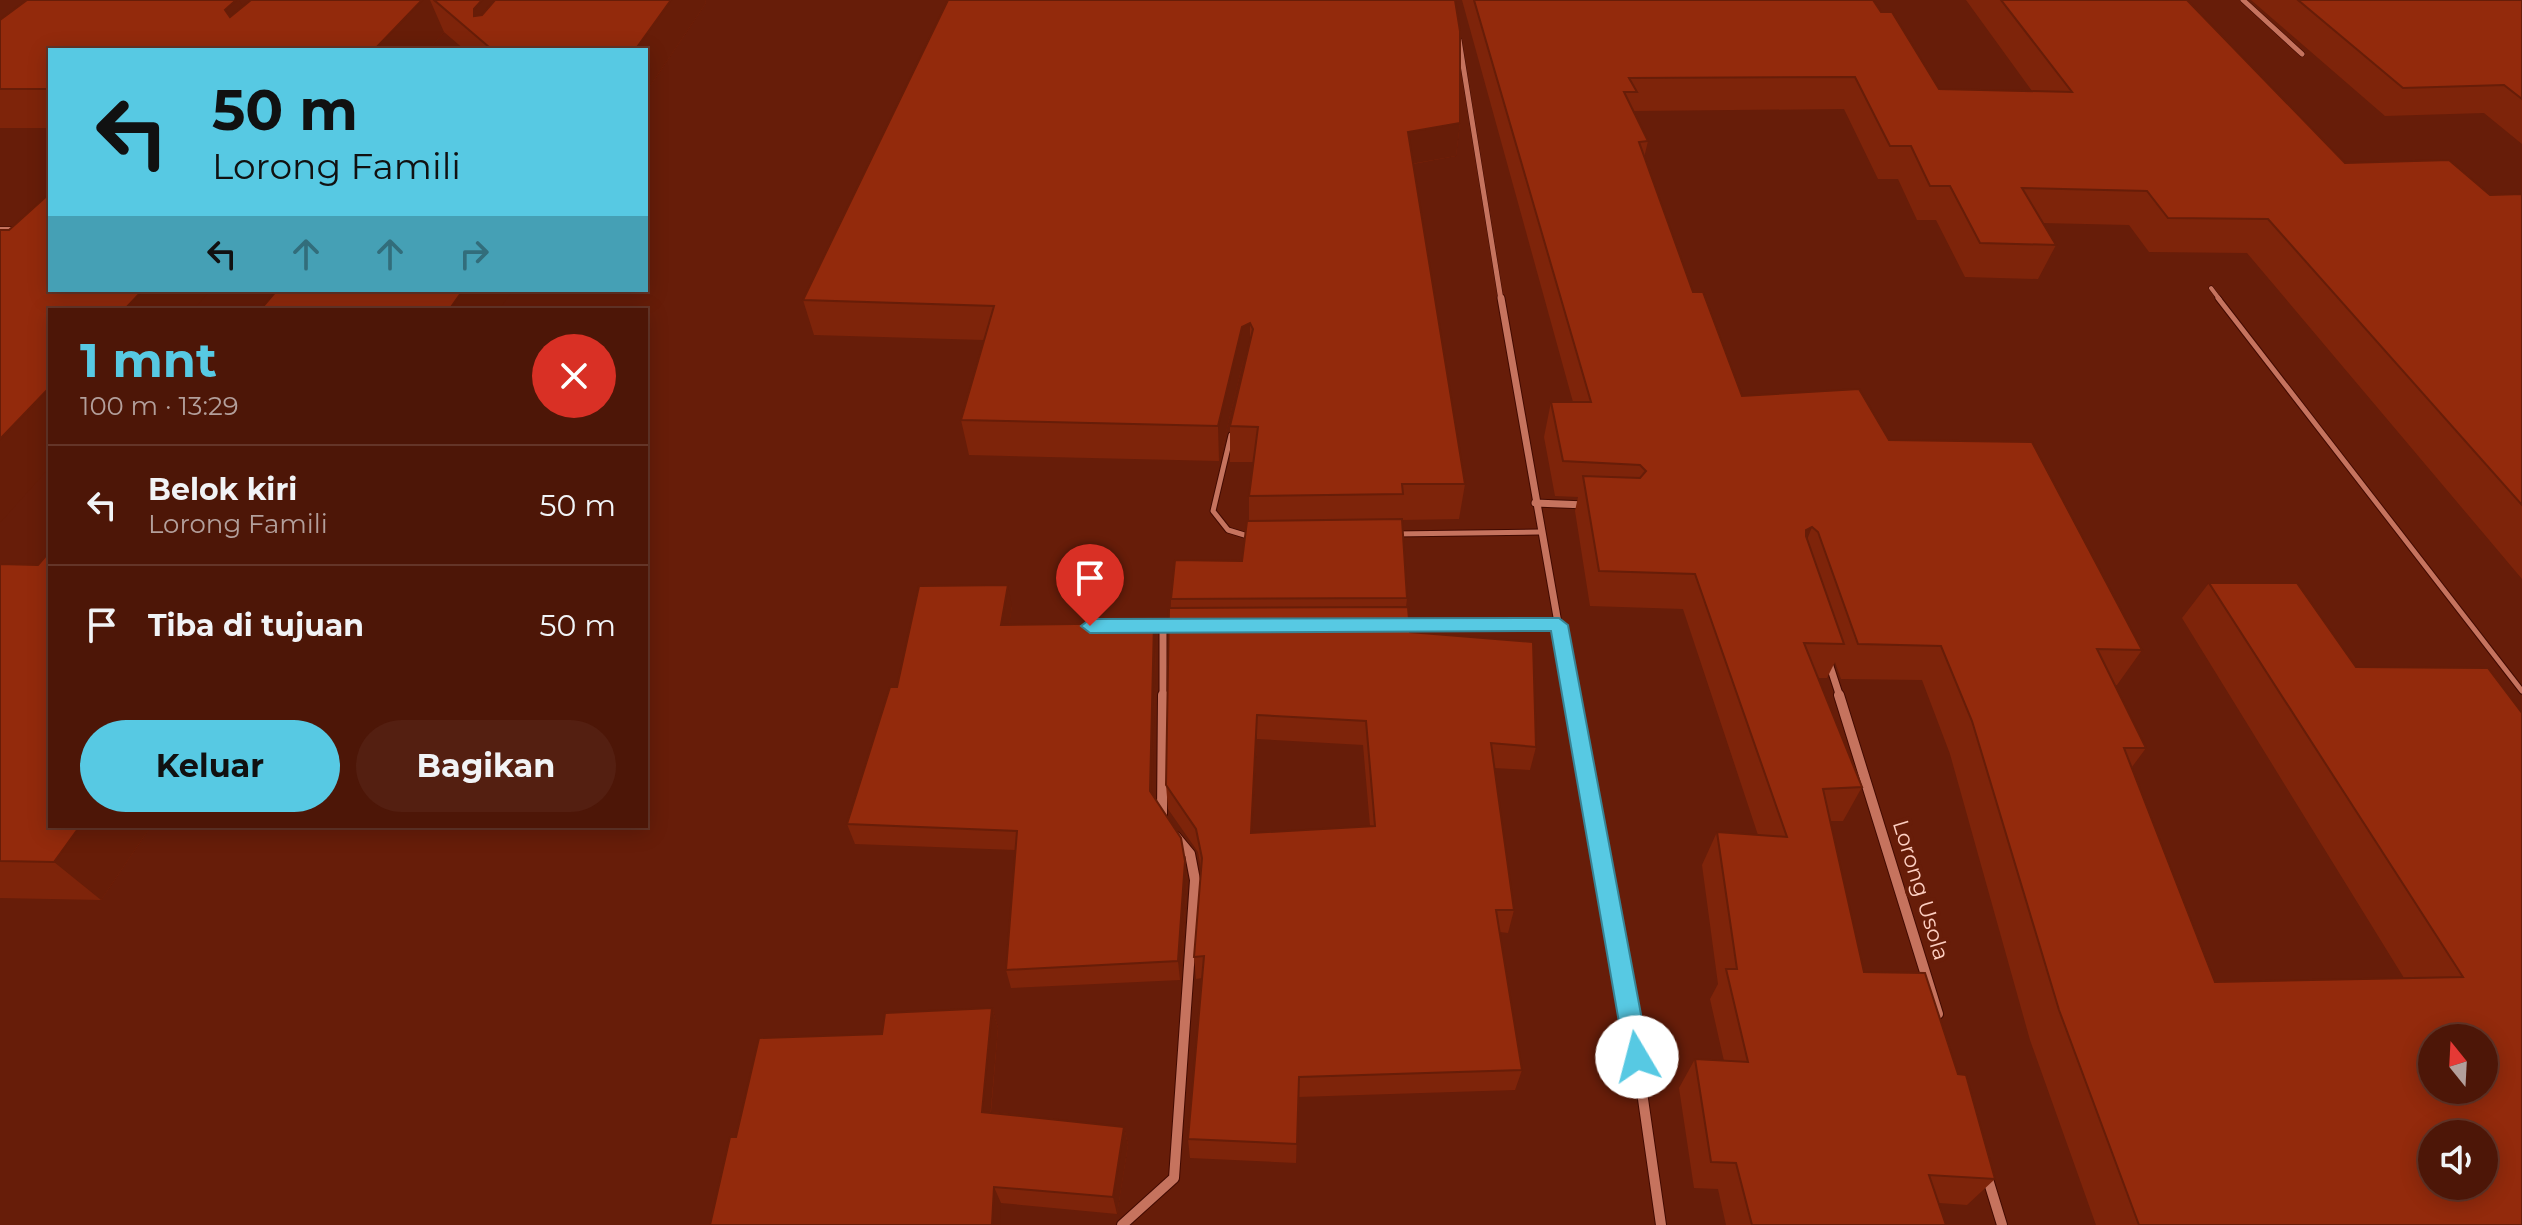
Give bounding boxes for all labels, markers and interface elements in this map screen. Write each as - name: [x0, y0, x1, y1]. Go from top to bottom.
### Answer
- text: 50 m: [212, 76, 358, 144]
- icon: left: [80, 80, 184, 184]
- text: Lorong Famili: [212, 144, 461, 188]
- icon: left: [200, 232, 244, 276]
- icon: ahead: [284, 232, 328, 276]
- icon: ahead: [368, 232, 412, 276]
- icon: right: [452, 232, 496, 276]
- text: 1 mnt: [80, 331, 217, 389]
- button: close: [532, 334, 616, 418]
- text: 100 m · 13:29: [80, 390, 239, 422]
- text: Belok kiri: [148, 471, 297, 508]
- icon: left: [80, 483, 124, 527]
- text: 50 m: [539, 487, 616, 524]
- text: Lorong Famili: [148, 508, 328, 540]
- pin: [1056, 544, 1124, 626]
- icon: arrive: [1068, 556, 1112, 600]
- icon: arrive: [80, 603, 124, 647]
- text: Tiba di tujuan: [148, 607, 364, 644]
- text: 50 m: [539, 607, 616, 644]
- button: Keluar: [80, 720, 340, 812]
- button: Bagikan: [356, 720, 616, 812]
- street label: Lorong Usola: [1887, 816, 1955, 964]
- position arrow: [1595, 1015, 1679, 1099]
- north arrow: [2418, 1024, 2498, 1104]
- map controls: [2418, 1024, 2498, 1200]
- button: sound: [2418, 1120, 2498, 1200]

